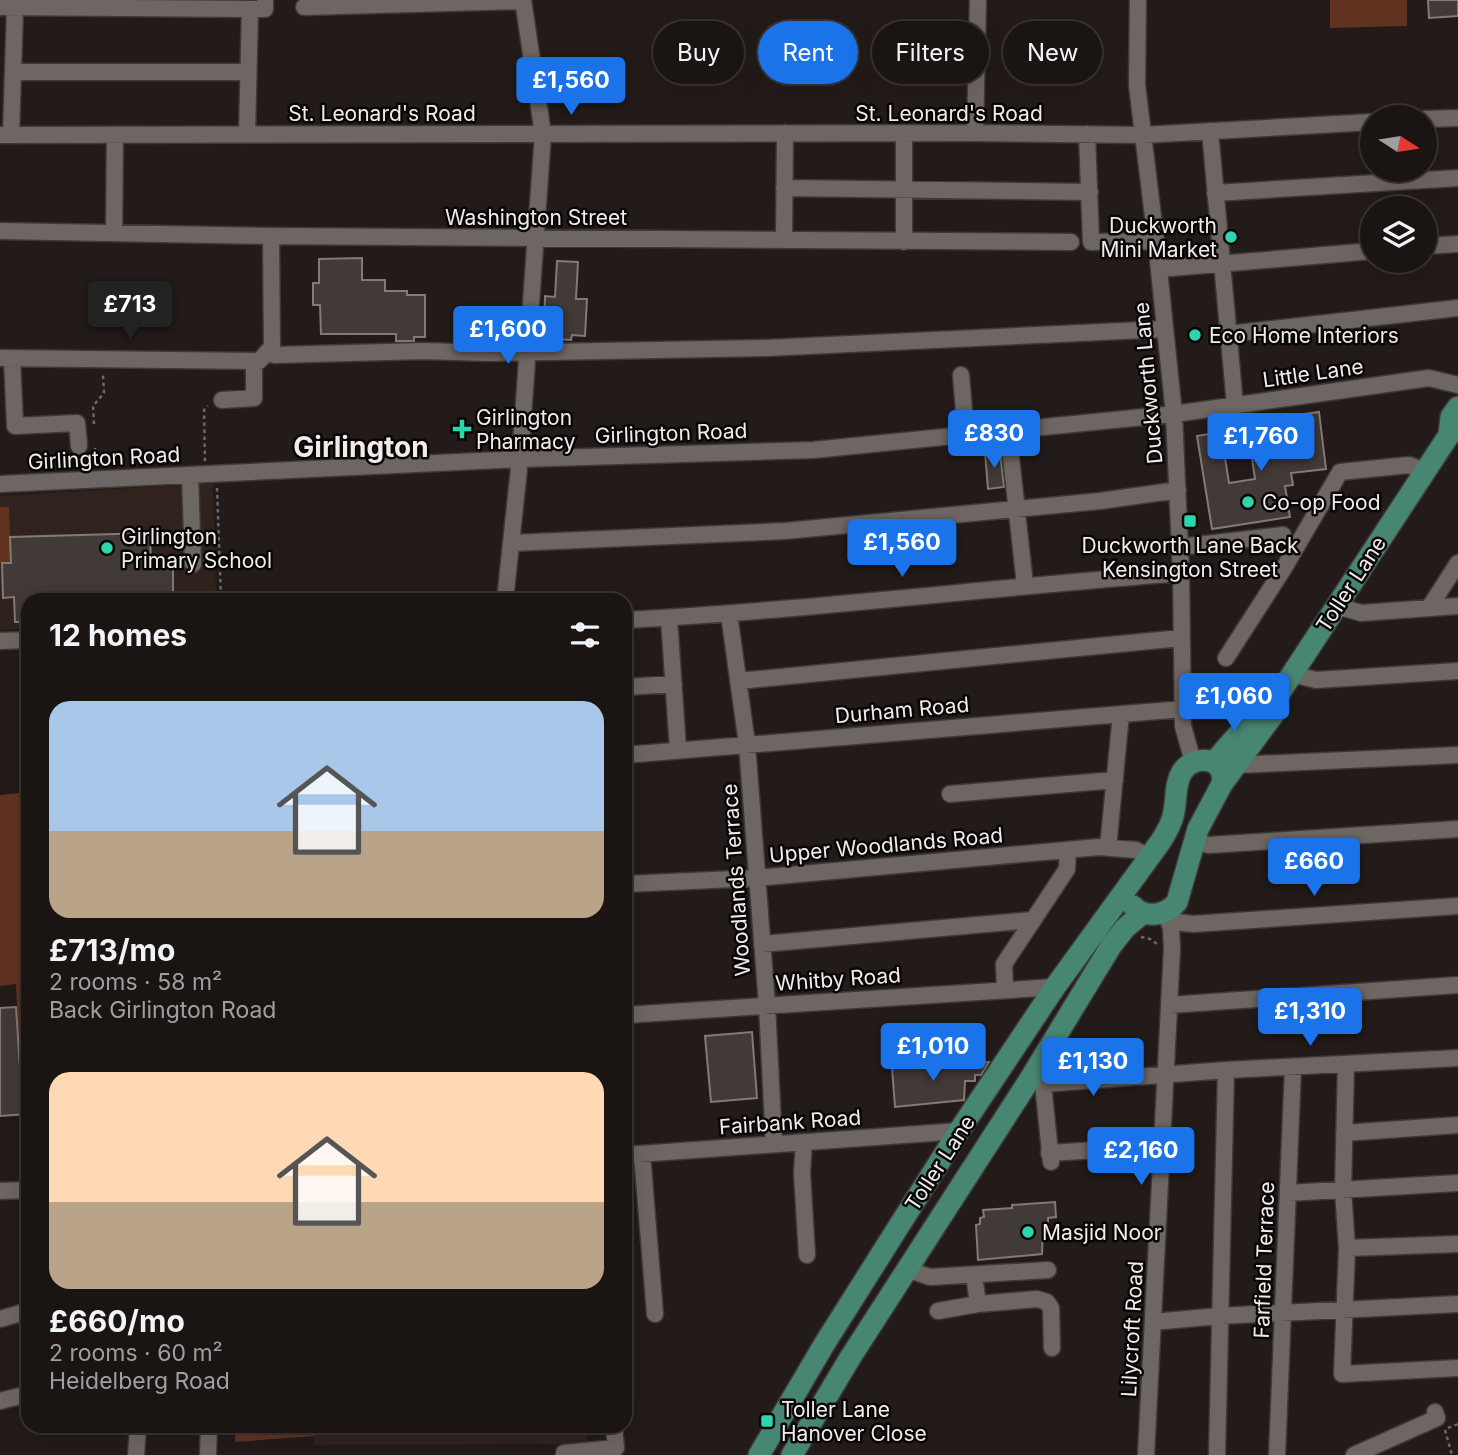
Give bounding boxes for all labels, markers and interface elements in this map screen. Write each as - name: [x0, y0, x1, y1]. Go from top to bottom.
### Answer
- chip: Buy: [653, 21, 744, 84]
- chip: Rent: [758, 21, 858, 84]
- chip: Filters: [872, 21, 989, 84]
- chip: New: [1003, 21, 1102, 84]
- pin: £1,560: [514, 58, 628, 117]
- text: £1,560: [532, 66, 610, 94]
- street label: St. Leonard's Road: [288, 101, 476, 126]
- street label: St. Leonard's Road: [855, 101, 1043, 126]
- north arrow: [1360, 105, 1437, 182]
- map controls: [1360, 105, 1437, 273]
- button: layers: [1360, 196, 1437, 273]
- street label: Washington Street: [445, 205, 627, 230]
- place label: Duckworth Mini Market: [1100, 213, 1217, 262]
- marker: Duckworth Mini Market: [1223, 229, 1239, 245]
- pin: £713: [89, 282, 171, 341]
- text: £713: [104, 290, 156, 318]
- street label: Duckworth Lane: [1128, 301, 1168, 465]
- pin: £1,600: [451, 306, 565, 366]
- text: £1,600: [469, 315, 547, 343]
- place label: Eco Home Interiors: [1209, 323, 1399, 348]
- marker: Eco Home Interiors: [1187, 327, 1203, 343]
- street label: Little Lane: [1261, 354, 1365, 392]
- place label: Girlington Pharmacy: [476, 405, 576, 454]
- pin: £830: [953, 410, 1035, 470]
- pin: £1,760: [1204, 414, 1318, 473]
- street label: Girlington Road: [594, 418, 748, 448]
- text: £830: [964, 419, 1024, 447]
- marker: Girlington Pharmacy: [454, 421, 470, 437]
- text: £1,760: [1223, 422, 1299, 450]
- district label: Girlington: [293, 430, 429, 464]
- street label: Girlington Road: [27, 442, 181, 474]
- place label: Co-op Food: [1262, 490, 1381, 515]
- marker: Co-op Food: [1240, 494, 1256, 510]
- marker: Duckworth Lane Back Kensington Street: [1182, 513, 1198, 529]
- pin: £1,560: [845, 520, 959, 579]
- place label: Girlington Primary School: [121, 524, 272, 573]
- text: £1,560: [863, 528, 941, 556]
- street label: Toller Lane: [1311, 531, 1391, 637]
- place label: Duckworth Lane Back Kensington Street: [1081, 533, 1299, 582]
- marker: Girlington Primary School: [99, 540, 115, 556]
- icon: filters: [566, 616, 604, 654]
- text: 12 homes: [49, 617, 187, 653]
- pin: £1,060: [1177, 674, 1291, 733]
- text: £1,060: [1195, 682, 1273, 710]
- street label: Durham Road: [834, 692, 970, 728]
- icon: home: [264, 747, 390, 873]
- street label: Woodlands Terrace: [717, 783, 755, 977]
- street label: Upper Woodlands Road: [768, 822, 1004, 868]
- pin: £660: [1273, 838, 1355, 898]
- text: £660: [1284, 847, 1344, 875]
- text: £713/mo: [49, 932, 175, 968]
- street label: Whitby Road: [774, 962, 902, 996]
- text: 2 rooms · 58 m²: [49, 968, 222, 996]
- pin: £1,310: [1253, 988, 1367, 1048]
- text: Back Girlington Road: [49, 996, 276, 1024]
- text: £1,310: [1274, 997, 1346, 1025]
- pin: £1,010: [876, 1024, 990, 1083]
- text: £1,010: [897, 1032, 969, 1060]
- pin: £1,130: [1036, 1038, 1150, 1098]
- text: £1,130: [1058, 1047, 1128, 1075]
- street label: Fairbank Road: [718, 1105, 862, 1139]
- street label: Toller Lane: [900, 1110, 980, 1216]
- icon: home: [264, 1118, 390, 1244]
- pin: £2,160: [1084, 1128, 1198, 1187]
- text: £2,160: [1103, 1136, 1179, 1164]
- street label: Farfield Terrace: [1249, 1181, 1279, 1339]
- place label: Masjid Noor: [1042, 1220, 1162, 1245]
- marker: Masjid Noor: [1020, 1224, 1036, 1240]
- street label: Lilycroft Road: [1116, 1260, 1148, 1398]
- text: £660/mo: [49, 1303, 185, 1339]
- text: 2 rooms · 60 m²: [49, 1339, 223, 1367]
- text: Heidelberg Road: [49, 1367, 230, 1395]
- place label: Toller Lane Hanover Close: [781, 1397, 927, 1446]
- marker: Toller Lane Hanover Close: [759, 1413, 775, 1429]

